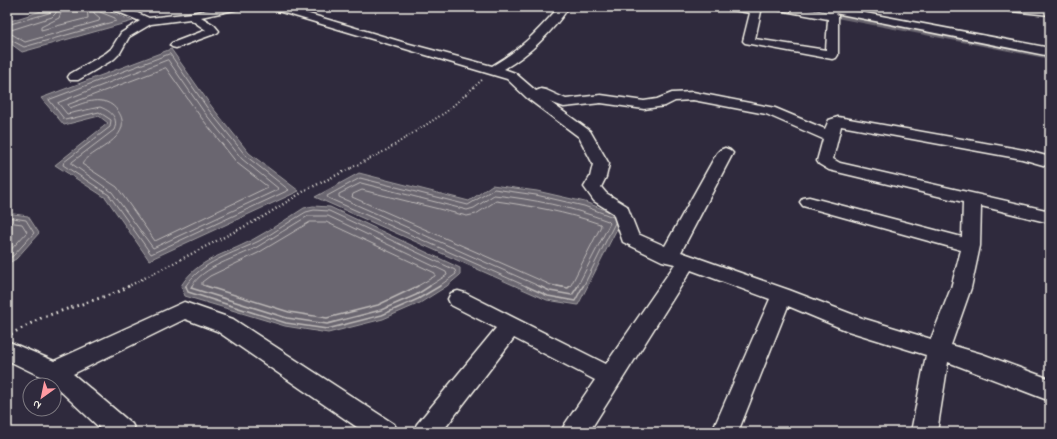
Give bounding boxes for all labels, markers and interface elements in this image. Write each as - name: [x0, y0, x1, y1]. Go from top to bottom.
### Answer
- north arrow: [22, 377, 62, 417]
- text: N: [30, 396, 45, 413]

